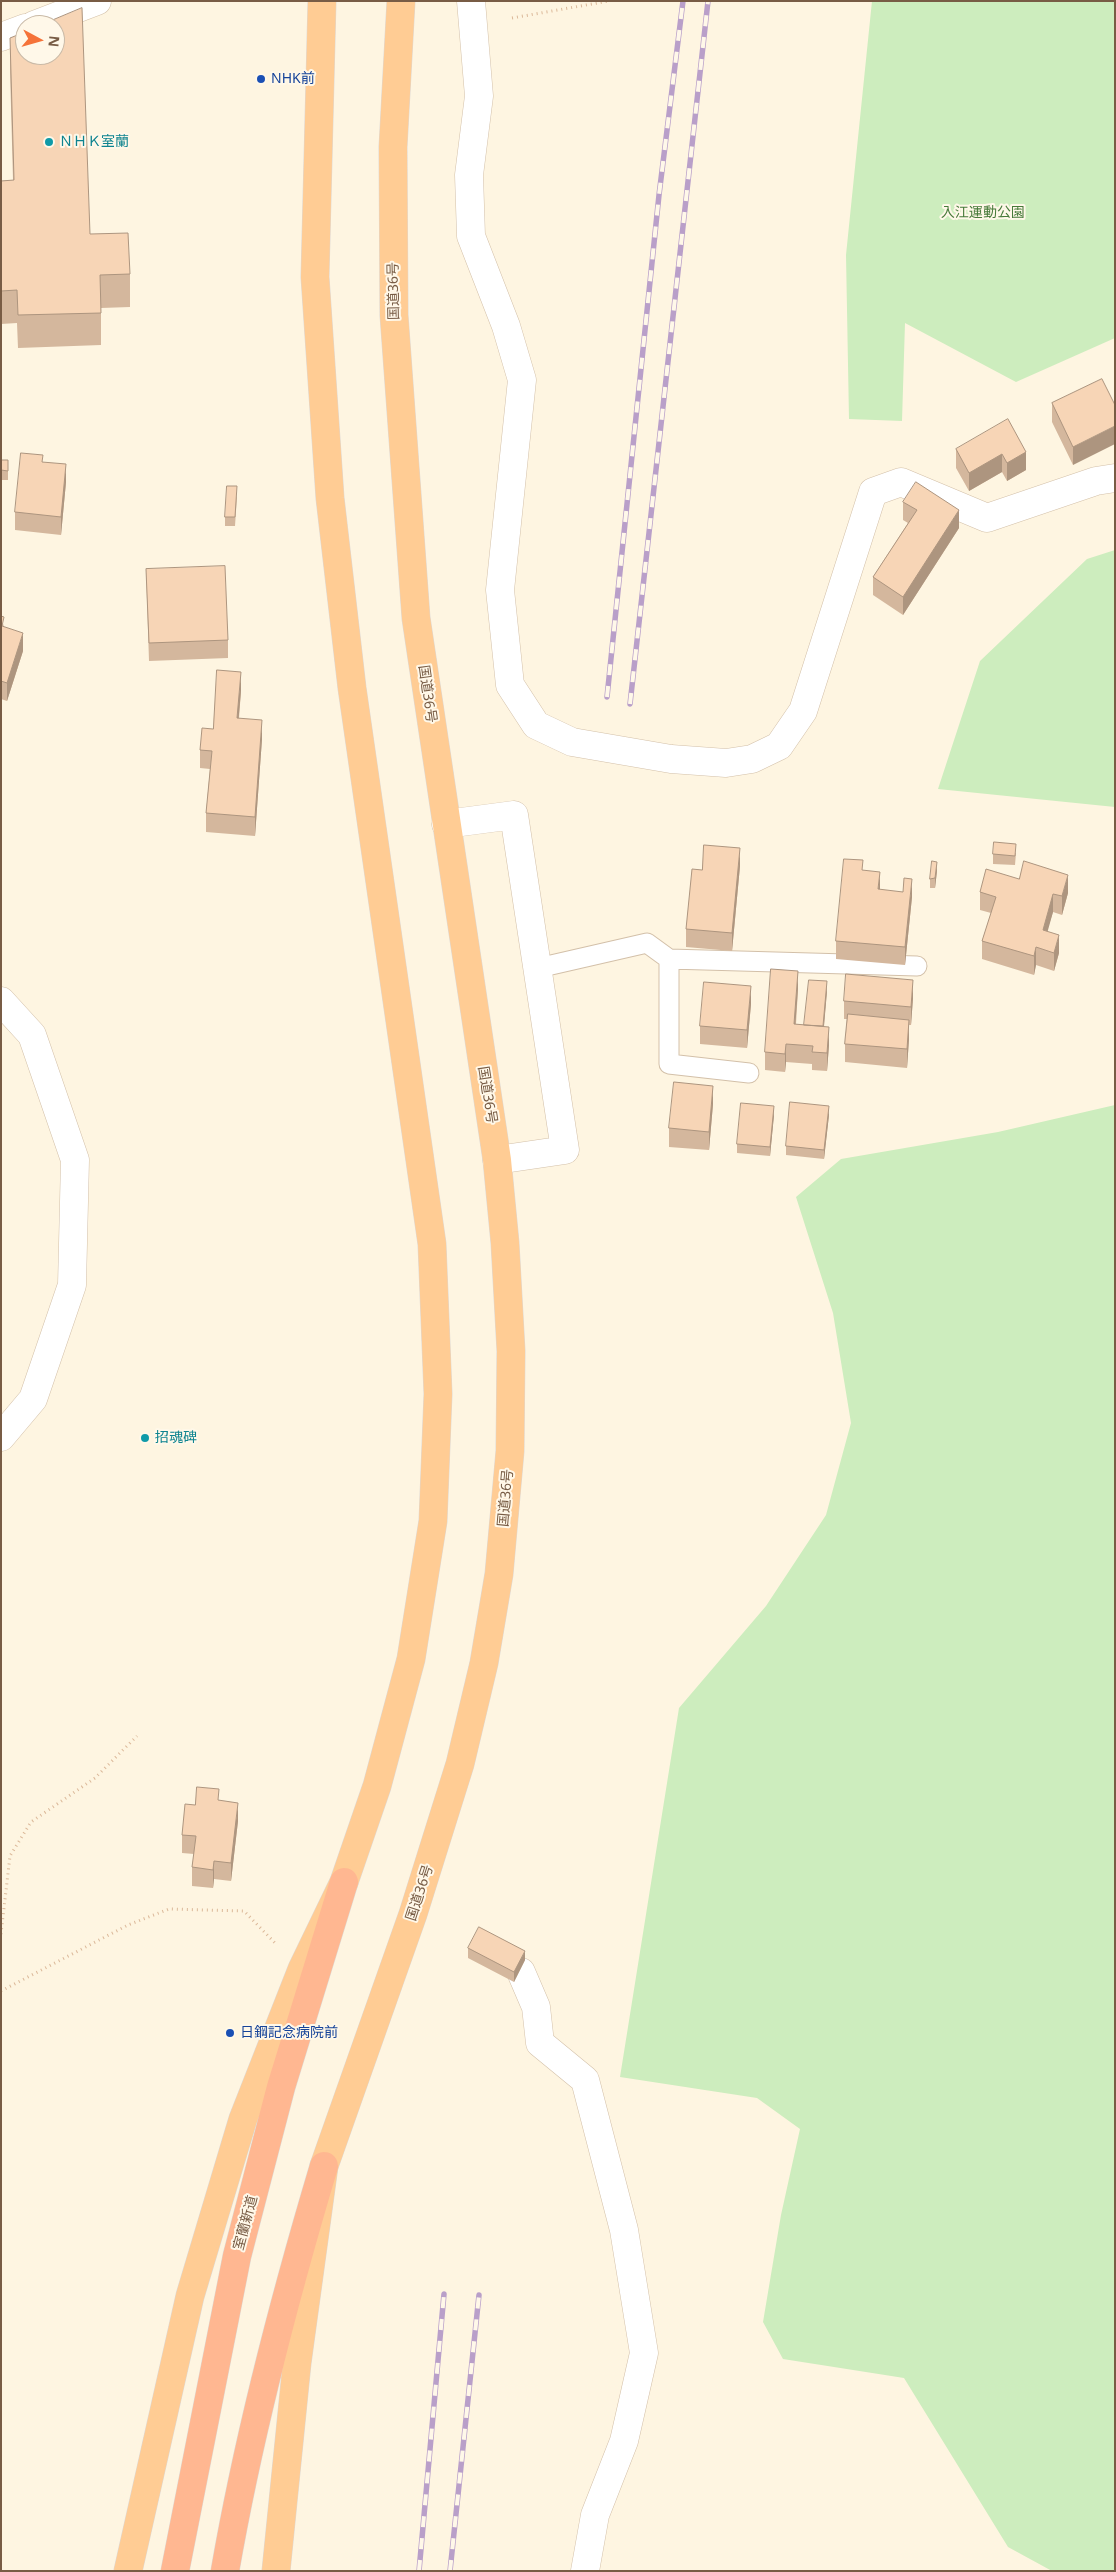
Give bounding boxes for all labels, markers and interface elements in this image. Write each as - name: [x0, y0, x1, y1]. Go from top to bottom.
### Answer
- north arrow: [15, 15, 65, 65]
- text: N: [44, 35, 64, 48]
- place label: NHK前: [271, 71, 315, 87]
- marker: NHK前: [255, 73, 267, 85]
- place label: ＮＨＫ室蘭: [59, 134, 129, 150]
- marker: ＮＨＫ室蘭: [43, 136, 55, 148]
- park label: 入江運動公園: [941, 205, 1025, 221]
- street label: 国道36号: [385, 262, 403, 320]
- street label: 国道36号: [415, 664, 439, 724]
- street label: 国道36号: [474, 1065, 500, 1125]
- place label: 招魂碑: [155, 1430, 197, 1446]
- marker: 招魂碑: [139, 1432, 151, 1444]
- street label: 国道36号: [495, 1468, 517, 1528]
- street label: 国道36号: [403, 1863, 437, 1923]
- place label: 日鋼記念病院前: [240, 2025, 338, 2041]
- marker: 日鋼記念病院前: [224, 2027, 236, 2039]
- street label: 室蘭新道: [231, 2194, 261, 2252]

